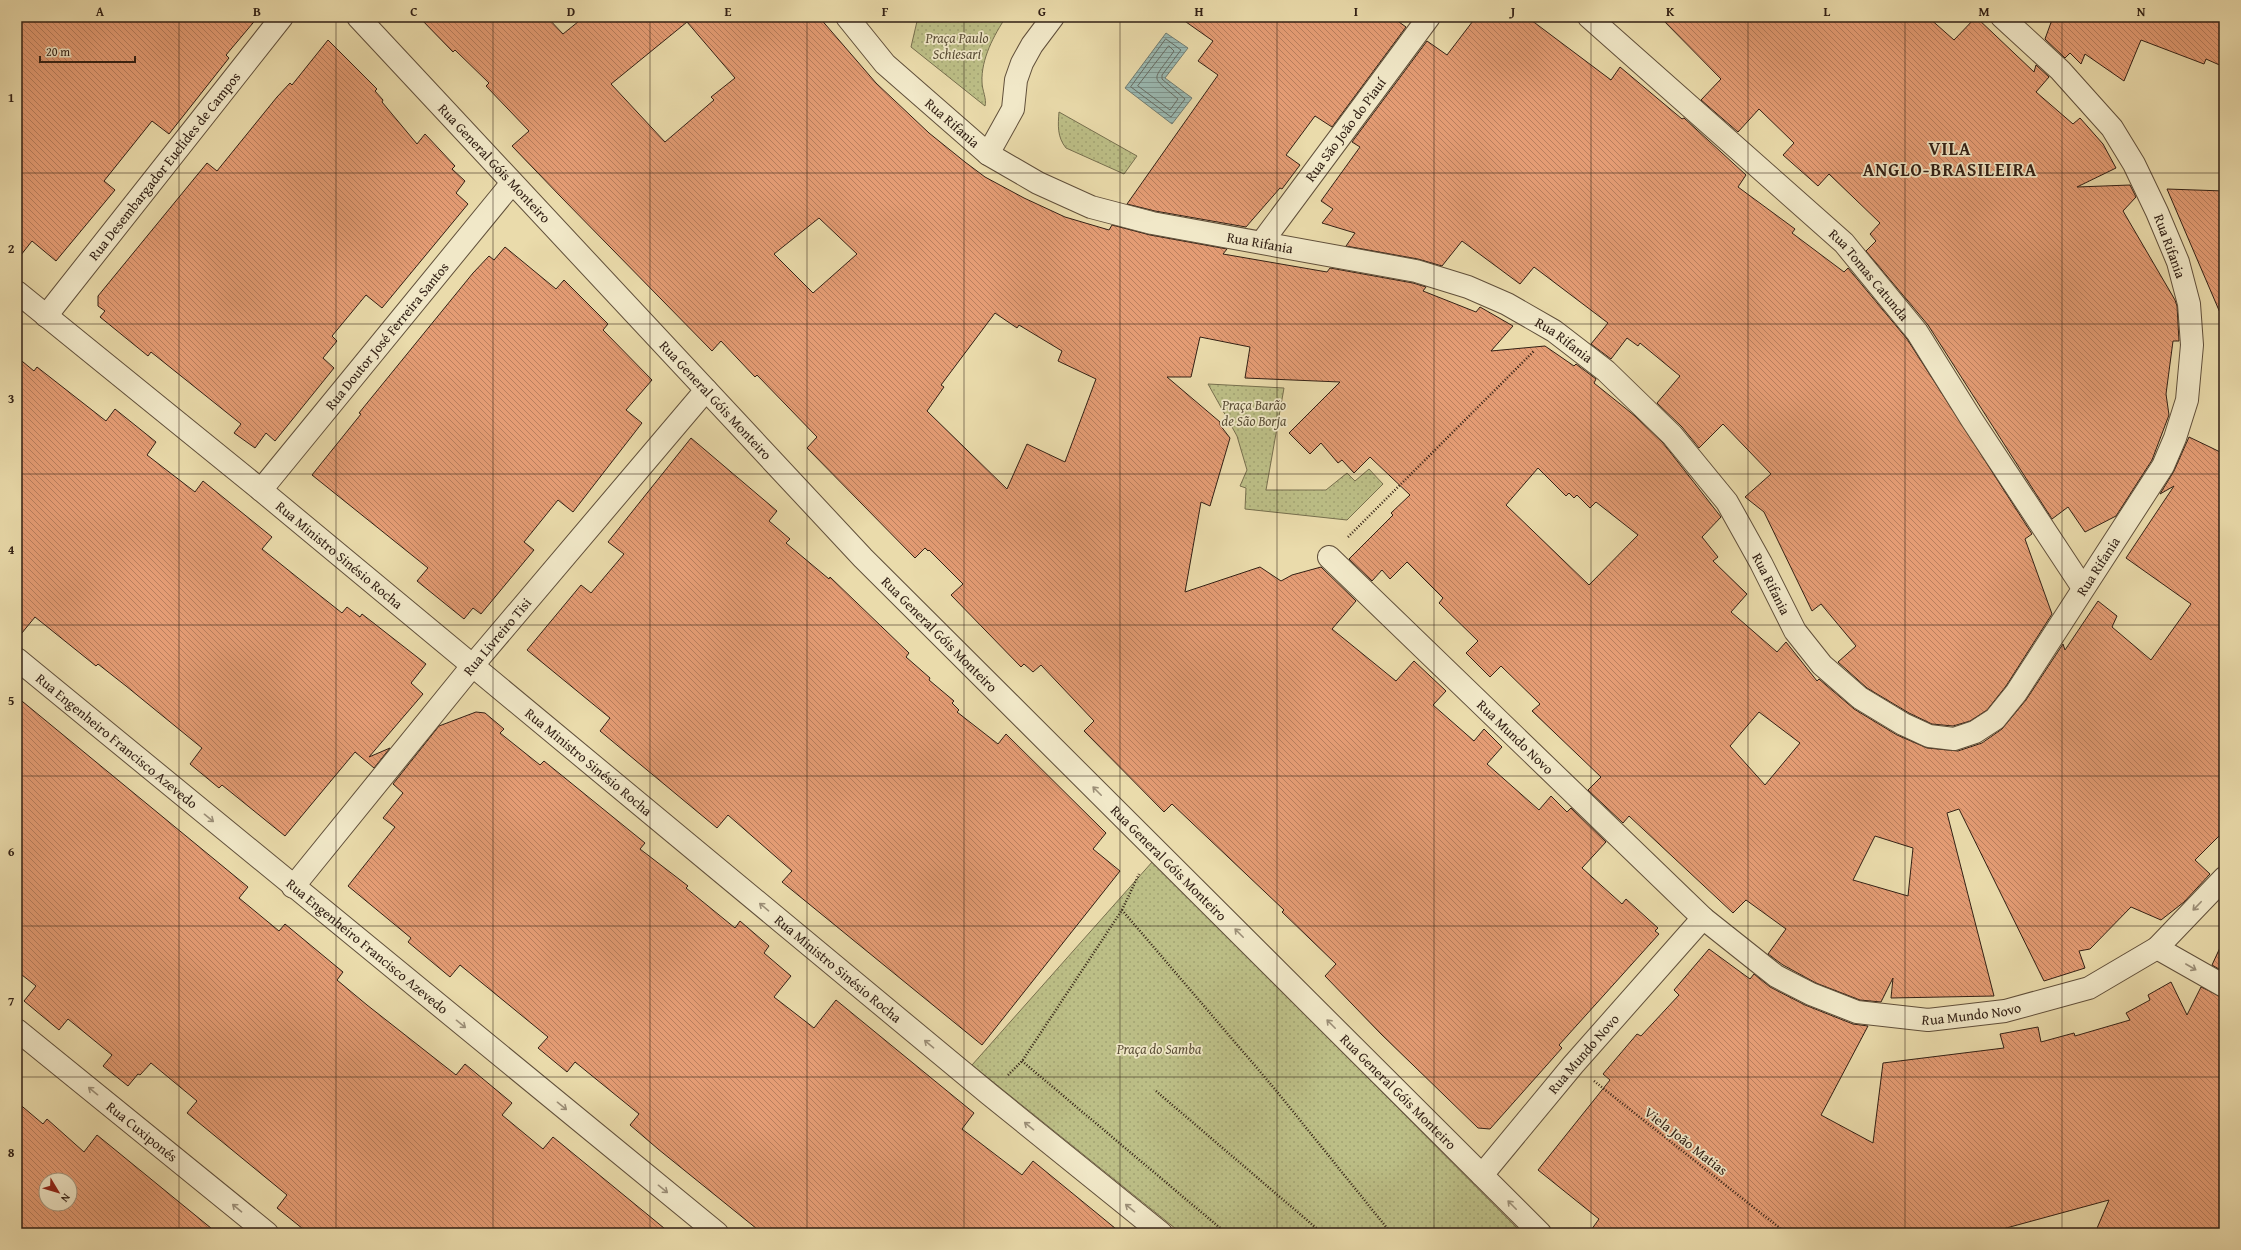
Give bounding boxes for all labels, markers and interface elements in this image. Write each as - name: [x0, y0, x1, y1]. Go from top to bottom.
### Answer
- text: A: [96, 2, 105, 21]
- text: B: [253, 2, 261, 21]
- text: C: [410, 2, 418, 21]
- text: D: [567, 2, 575, 21]
- text: E: [725, 2, 732, 21]
- text: F: [882, 2, 889, 21]
- text: G: [1038, 2, 1046, 21]
- text: H: [1194, 2, 1204, 21]
- text: I: [1354, 2, 1358, 21]
- text: J: [1509, 2, 1516, 21]
- text: K: [1666, 2, 1675, 21]
- text: L: [1824, 2, 1831, 21]
- text: M: [1978, 2, 1990, 21]
- text: N: [2137, 2, 2146, 21]
- park label: Praça Paulo Schiesari: [925, 28, 988, 64]
- scale bar: [40, 38, 135, 64]
- text: 20 m: [46, 43, 70, 60]
- street label: Rua Desembargador Euclides de Campos: [84, 68, 245, 265]
- street label: Rua São João do Piauí: [1300, 73, 1391, 186]
- text: 1: [8, 88, 14, 107]
- street label: Rua Rifania: [921, 93, 985, 153]
- street label: Rua General Góis Monteiro: [434, 99, 555, 227]
- district label: VILA ANGLO-BRASILEIRA: [1863, 135, 2037, 183]
- street label: Rua Rifania: [2149, 211, 2191, 281]
- street label: Rua Tomas Catunda: [1824, 224, 1914, 325]
- street label: Rua Rifania: [1225, 227, 1295, 259]
- text: 2: [8, 239, 15, 258]
- street label: Rua Doutor José Ferreira Santos: [321, 258, 453, 414]
- street label: Rua Rifania: [1531, 312, 1597, 368]
- street label: Rua General Góis Monteiro: [655, 336, 776, 464]
- text: 3: [8, 389, 14, 408]
- park label: Praça Barão de São Borja: [1221, 395, 1287, 431]
- street label: Rua Ministro Sinésio Rocha: [272, 496, 407, 614]
- street label: Rua Rifania: [2071, 532, 2125, 600]
- text: 4: [8, 540, 15, 559]
- street label: Rua Rifania: [1747, 549, 1795, 618]
- street label: Rua General Góis Monteiro: [877, 572, 1002, 697]
- street label: Rua Livreiro Tisi: [458, 593, 536, 680]
- street label: Rua Engenheiro Francisco Azevedo: [31, 668, 202, 813]
- text: 5: [8, 691, 15, 710]
- street label: Rua Mundo Novo: [1472, 695, 1558, 779]
- street label: Rua Ministro Sinésio Rocha: [521, 703, 657, 821]
- one-way arrow: [1092, 787, 1102, 796]
- street label: Rua General Góis Monteiro: [1106, 801, 1231, 925]
- one-way arrow: [204, 813, 215, 822]
- text: 6: [8, 842, 15, 861]
- street label: Rua Engenheiro Francisco Azevedo: [282, 874, 453, 1019]
- one-way arrow: [2192, 901, 2202, 911]
- one-way arrow: [759, 903, 770, 912]
- street label: Rua Ministro Sinésio Rocha: [770, 910, 906, 1028]
- one-way arrow: [1234, 928, 1244, 937]
- one-way arrow: [2185, 963, 2197, 971]
- text: 7: [8, 992, 15, 1011]
- street label: Rua Mundo Novo: [1921, 997, 2023, 1030]
- street label: Rua Mundo Novo: [1543, 1010, 1624, 1098]
- one-way arrow: [1326, 1019, 1336, 1029]
- one-way arrow: [456, 1020, 467, 1029]
- street label: Rua General Góis Monteiro: [1336, 1029, 1461, 1154]
- one-way arrow: [924, 1039, 934, 1048]
- park label: Praça do Samba: [1116, 1039, 1202, 1059]
- one-way arrow: [87, 1086, 98, 1095]
- street label: Rua Cuxiponés: [102, 1097, 182, 1166]
- one-way arrow: [557, 1102, 568, 1111]
- street label: Viela João Matias: [1640, 1102, 1732, 1180]
- one-way arrow: [1024, 1122, 1035, 1131]
- text: 8: [8, 1143, 15, 1162]
- north arrow: [38, 1172, 78, 1212]
- one-way arrow: [657, 1184, 668, 1193]
- text: N: [57, 1190, 74, 1206]
- one-way arrow: [1507, 1200, 1517, 1210]
- one-way arrow: [232, 1204, 243, 1213]
- one-way arrow: [1125, 1204, 1136, 1213]

